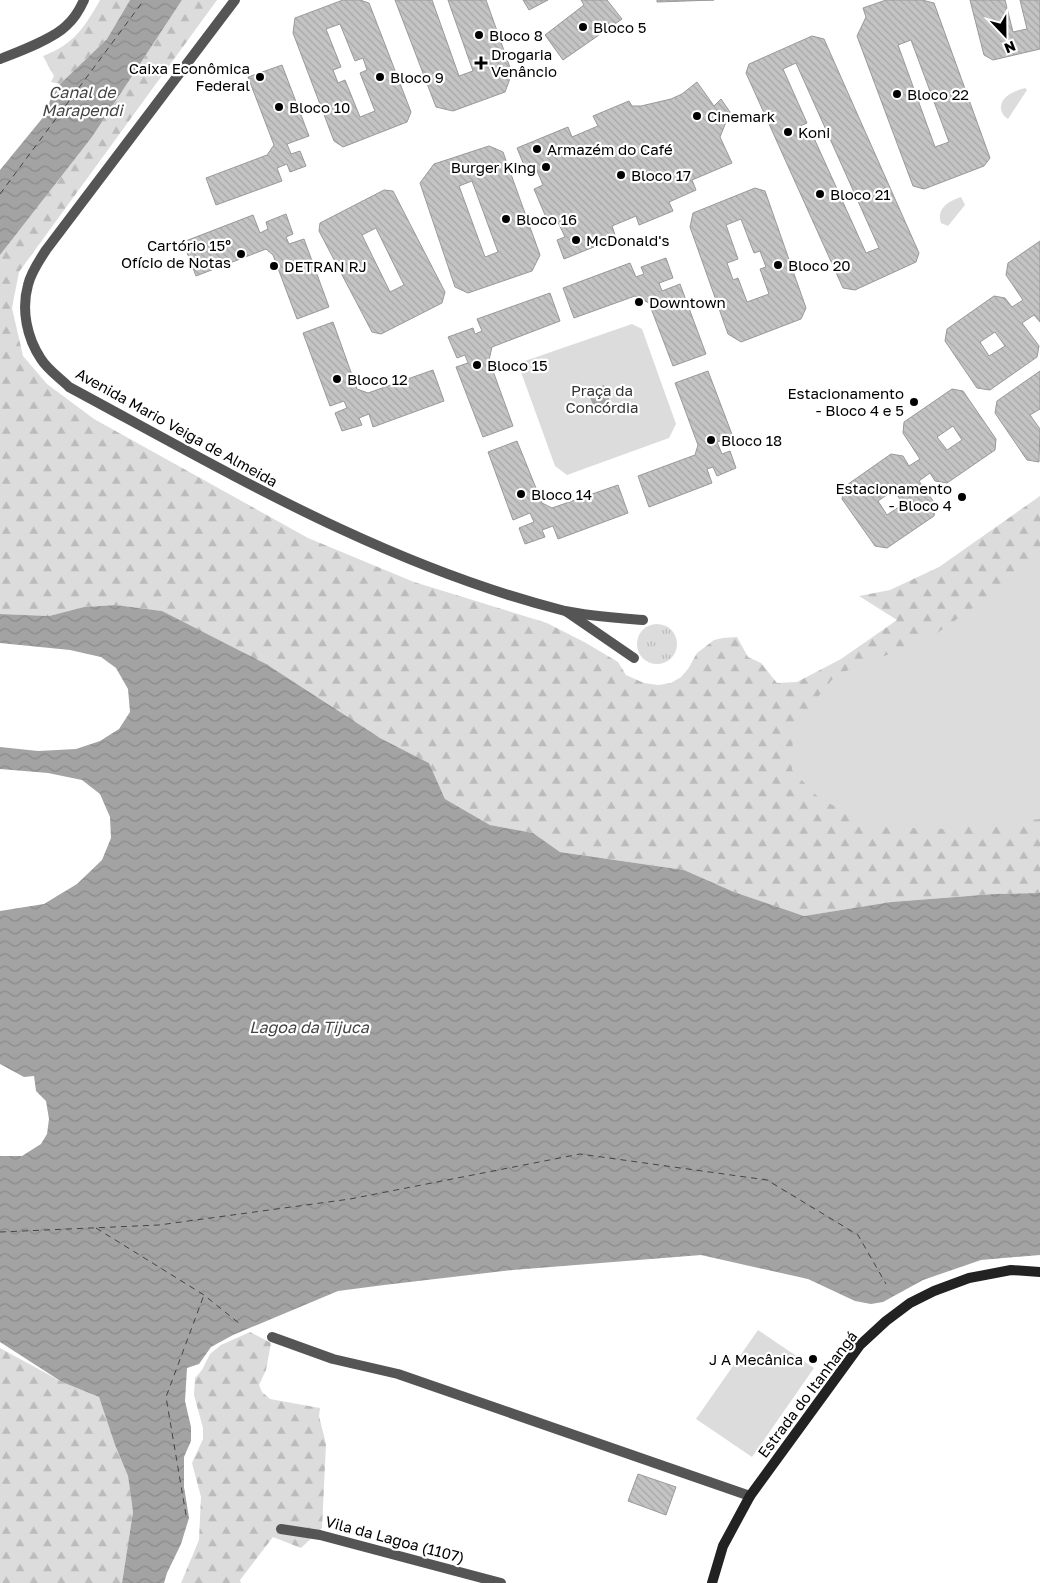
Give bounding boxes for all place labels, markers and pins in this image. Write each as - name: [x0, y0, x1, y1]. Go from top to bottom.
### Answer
- place label: Bloco 5: [593, 18, 646, 36]
- marker: Bloco 5: [577, 21, 589, 33]
- place label: Bloco 8: [489, 26, 543, 44]
- marker: Bloco 8: [473, 29, 485, 41]
- place label: Drogaria Venâncio: [491, 45, 557, 80]
- marker: Drogaria Venâncio: [475, 57, 487, 69]
- place label: Caixa Econômica Federal: [129, 59, 250, 94]
- place label: Bloco 9: [390, 68, 444, 86]
- marker: Caixa Econômica Federal: [254, 71, 266, 83]
- marker: Bloco 9: [374, 71, 386, 83]
- place label: Bloco 22: [907, 85, 969, 103]
- marker: Bloco 22: [891, 88, 903, 100]
- place label: Bloco 10: [289, 98, 350, 116]
- marker: Bloco 10: [273, 101, 285, 113]
- place label: Cinemark: [707, 107, 776, 125]
- marker: Cinemark: [691, 110, 703, 122]
- place label: Koni: [798, 123, 830, 141]
- marker: Koni: [782, 126, 794, 138]
- place label: Armazém do Café: [547, 140, 673, 158]
- marker: Armazém do Café: [531, 143, 543, 155]
- place label: Burger King: [451, 158, 536, 176]
- marker: Burger King: [540, 161, 552, 173]
- place label: Bloco 17: [631, 166, 691, 184]
- marker: Bloco 17: [615, 169, 627, 181]
- place label: Bloco 21: [830, 185, 891, 203]
- marker: Bloco 21: [814, 188, 826, 200]
- place label: Bloco 16: [516, 210, 577, 228]
- marker: Bloco 16: [500, 213, 512, 225]
- place label: McDonald's: [586, 231, 669, 249]
- marker: McDonald's: [570, 234, 582, 246]
- place label: Cartório 15º Ofício de Notas: [121, 236, 231, 271]
- marker: Cartório 15º Ofício de Notas: [235, 248, 247, 260]
- place label: Bloco 20: [788, 256, 851, 274]
- place label: DETRAN RJ: [284, 257, 367, 275]
- marker: Bloco 20: [772, 259, 784, 271]
- marker: DETRAN RJ: [268, 260, 280, 272]
- place label: Downtown: [649, 293, 726, 311]
- marker: Downtown: [633, 296, 645, 308]
- place label: Bloco 15: [487, 356, 548, 374]
- marker: Bloco 15: [471, 359, 483, 371]
- place label: Bloco 12: [347, 370, 408, 388]
- marker: Bloco 12: [331, 373, 343, 385]
- place label: Estacionamento - Bloco 4 e 5: [787, 384, 904, 419]
- marker: Estacionamento - Bloco 4 e 5: [908, 396, 920, 408]
- place label: Bloco 18: [721, 431, 782, 449]
- marker: Bloco 18: [705, 434, 717, 446]
- place label: Estacionamento - Bloco 4: [835, 479, 952, 514]
- place label: Bloco 14: [531, 485, 592, 503]
- marker: Bloco 14: [515, 488, 527, 500]
- marker: Estacionamento - Bloco 4: [956, 491, 968, 503]
- place label: J A Mecânica: [709, 1350, 803, 1368]
- marker: J A Mecânica: [807, 1353, 819, 1365]

